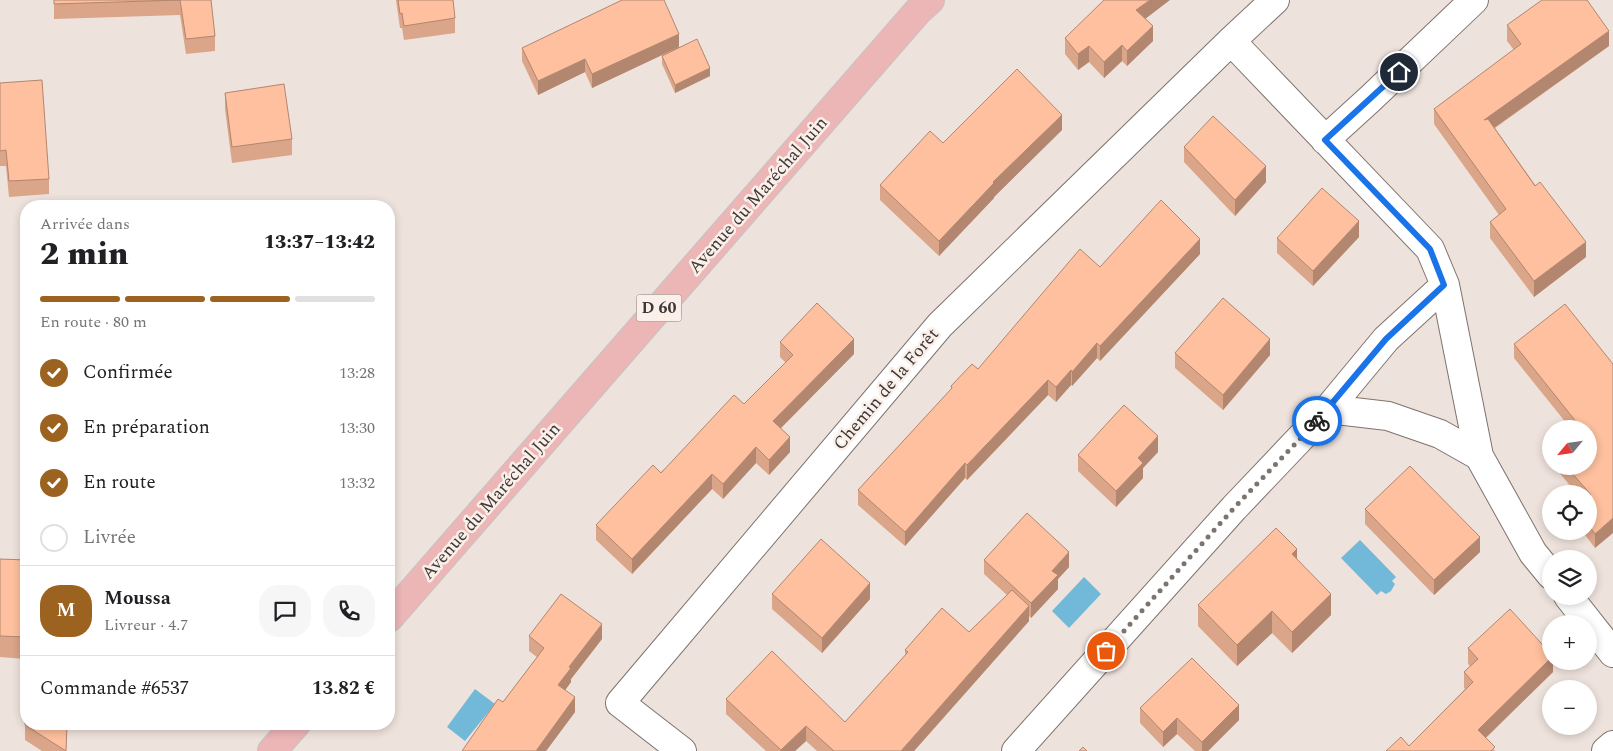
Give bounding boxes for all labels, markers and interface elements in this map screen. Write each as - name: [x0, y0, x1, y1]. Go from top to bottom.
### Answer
- pin: [1378, 51, 1420, 93]
- icon: home: [1385, 58, 1413, 86]
- street label: Avenue du Maréchal Juin: [682, 110, 834, 280]
- text: Arrivée dans: [40, 212, 130, 236]
- text: 13:37–13:42: [264, 228, 375, 257]
- text: 2 min: [40, 230, 128, 279]
- road number: D 60: [636, 294, 682, 322]
- text: En route · 80 m: [40, 310, 147, 334]
- street label: Chemin de la Forêt: [827, 322, 945, 456]
- text: Confirmée: [83, 358, 173, 387]
- icon: check: [40, 359, 68, 387]
- text: 13:28: [339, 361, 375, 385]
- courier: [1292, 396, 1342, 446]
- icon: bike: [1303, 407, 1331, 435]
- text: En préparation: [83, 413, 210, 442]
- icon: check: [40, 414, 68, 442]
- text: 13:30: [339, 416, 375, 440]
- street label: Avenue du Maréchal Juin: [415, 416, 567, 586]
- north arrow: [1542, 420, 1598, 475]
- map controls: [1542, 420, 1597, 735]
- text: En route: [83, 468, 156, 497]
- icon: check: [40, 469, 68, 497]
- text: 13:32: [339, 471, 375, 495]
- button: locate: [1542, 485, 1597, 540]
- text: Livrée: [83, 523, 136, 552]
- button: layers: [1542, 550, 1597, 605]
- text: Moussa: [104, 584, 171, 613]
- button: chat: [259, 585, 311, 637]
- button: phone: [323, 585, 375, 637]
- text: M: [57, 596, 75, 625]
- text: Livreur · 4.7: [104, 613, 188, 637]
- button: +: [1542, 615, 1597, 670]
- pin: [1085, 630, 1127, 672]
- icon: bag: [1092, 637, 1120, 665]
- text: Commande #6537: [40, 674, 189, 703]
- text: 13.82 €: [312, 674, 375, 703]
- button: −: [1542, 680, 1597, 735]

